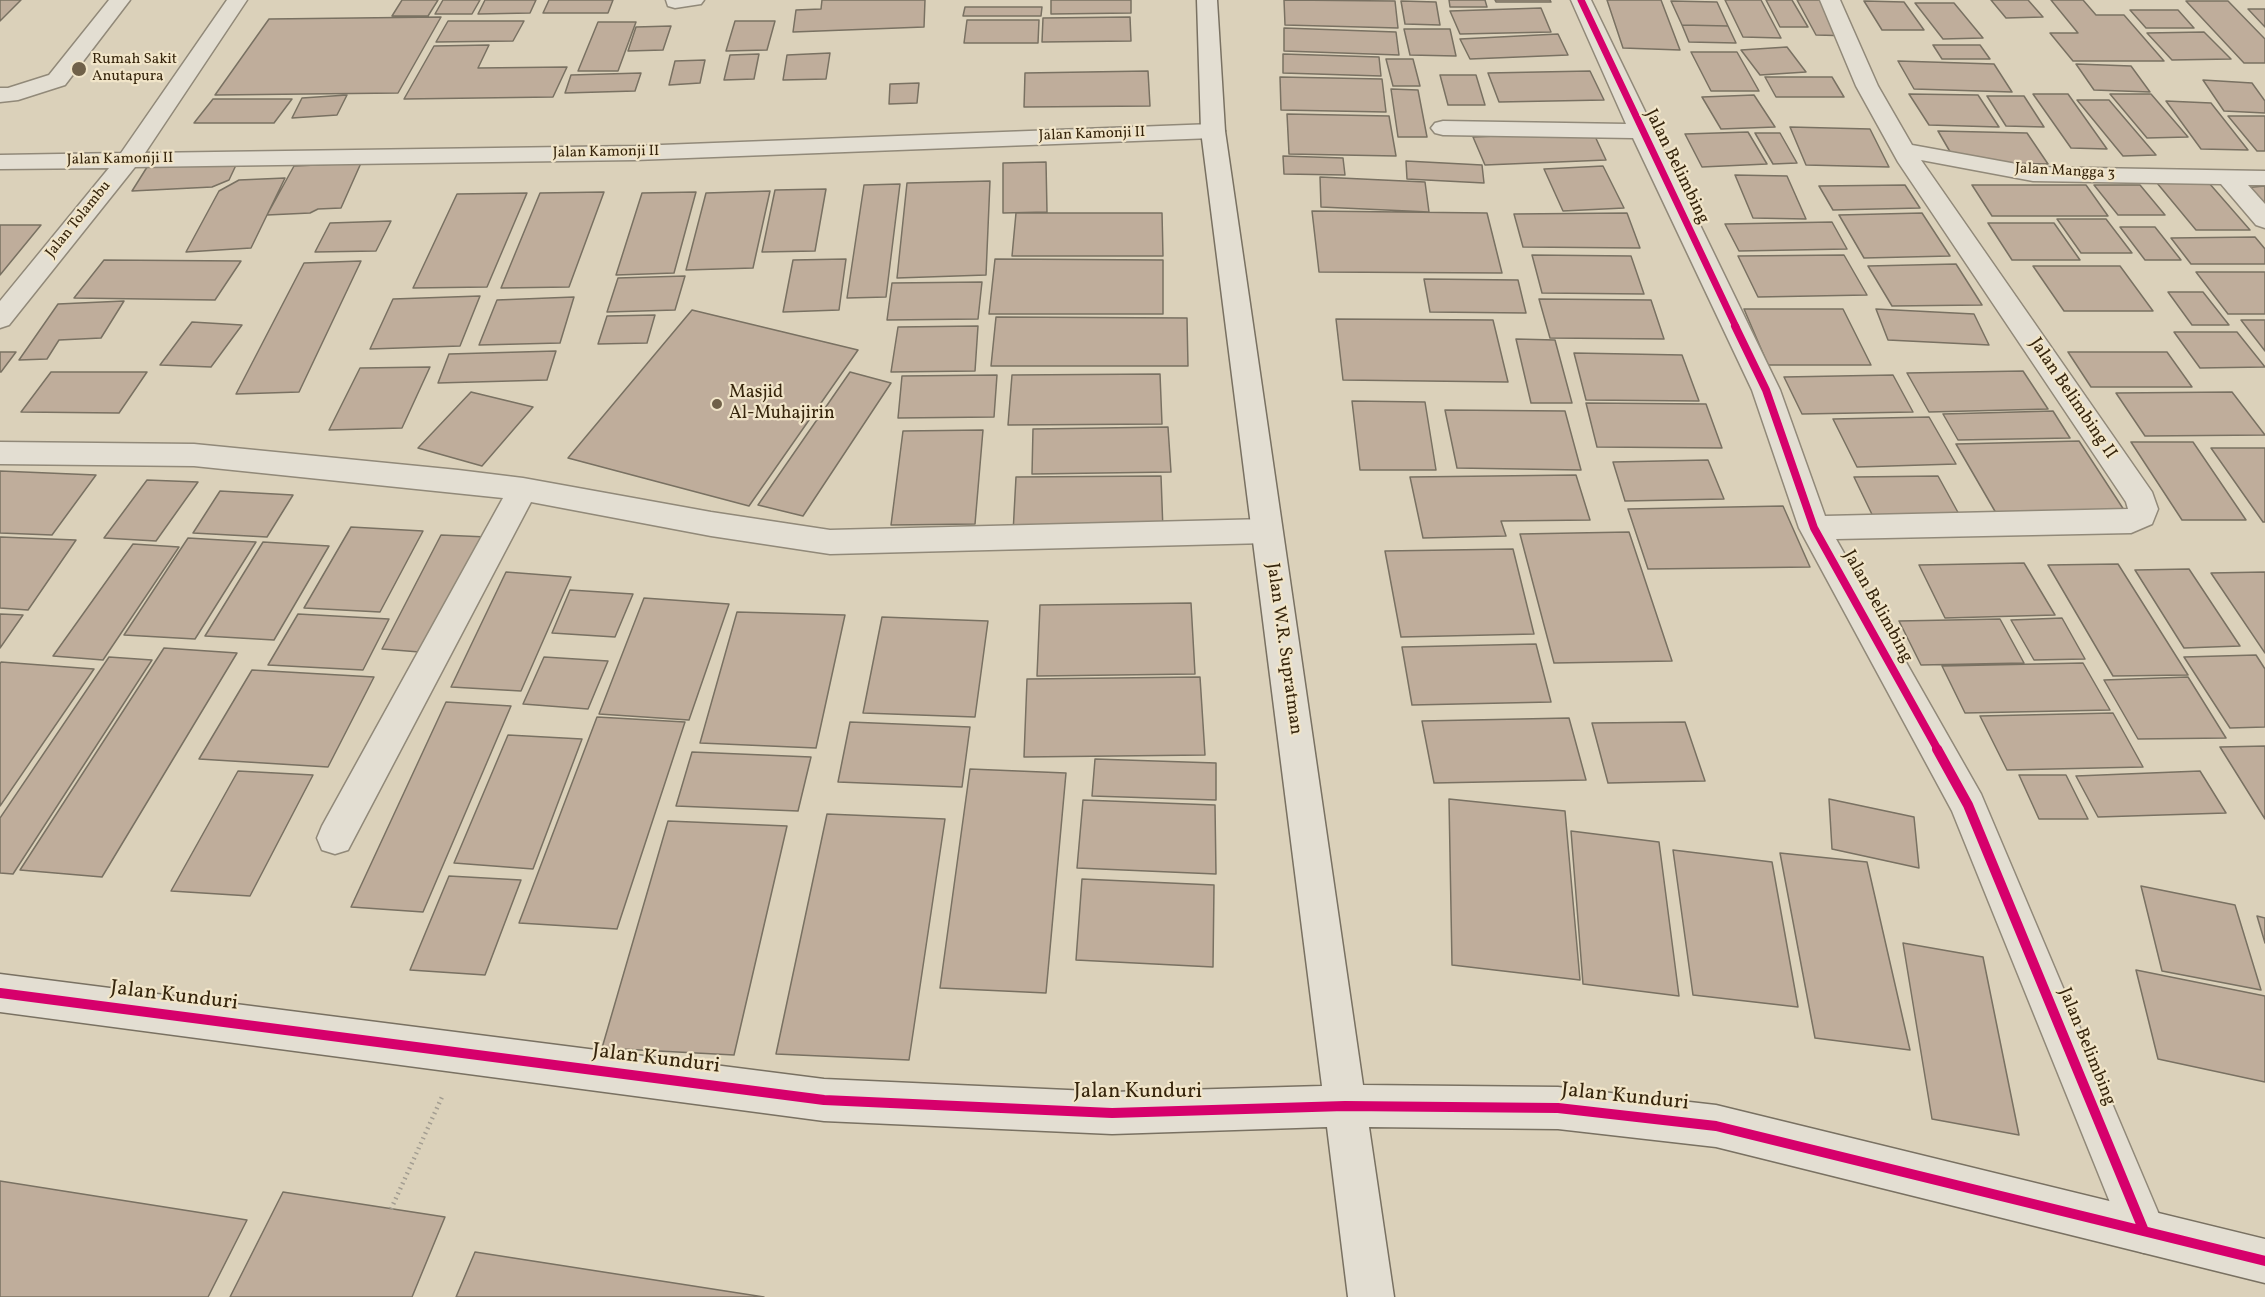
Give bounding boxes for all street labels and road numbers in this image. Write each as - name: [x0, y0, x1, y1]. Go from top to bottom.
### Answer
- street label: Jalan Belimbing: [1639, 106, 1713, 228]
- street label: Jalan Kamonji II: [1038, 124, 1146, 146]
- street label: Jalan Kamonji II: [553, 143, 659, 163]
- street label: Jalan Kamonji II: [67, 150, 173, 170]
- street label: Jalan Mangga 3: [2014, 160, 2116, 184]
- street label: Jalan Tolambu: [43, 178, 115, 262]
- street label: Jalan Belimbing II: [2023, 334, 2121, 464]
- street label: Jalan Belimbing: [1837, 547, 1917, 667]
- street label: Jalan W.R. Supratman: [1260, 562, 1306, 736]
- street label: Jalan Kunduri: [109, 977, 239, 1017]
- street label: Jalan Belimbing: [2053, 985, 2119, 1109]
- street label: Jalan Kunduri: [591, 1040, 721, 1080]
- street label: Jalan Kunduri: [1560, 1079, 1690, 1117]
- street label: Jalan Kunduri: [1074, 1080, 1202, 1106]

